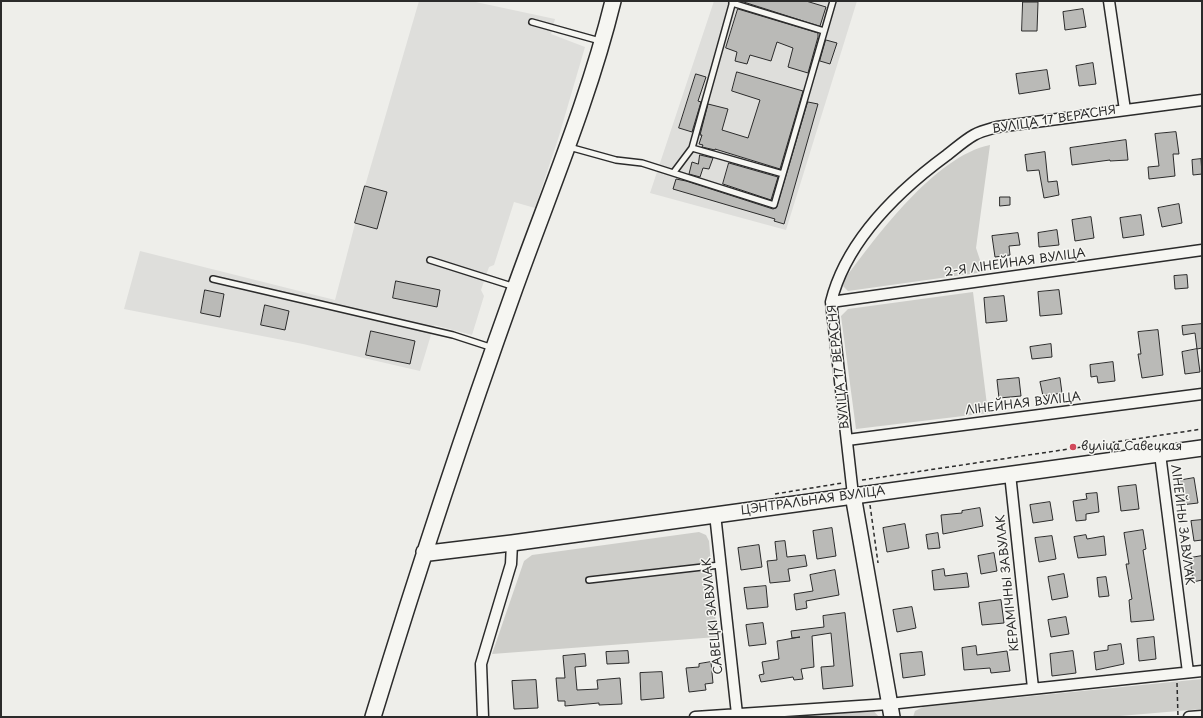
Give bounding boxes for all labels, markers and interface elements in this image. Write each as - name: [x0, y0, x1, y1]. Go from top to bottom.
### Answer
- street label: ВУЛІЦА 17 ВЕРАСНЯ: [991, 103, 1117, 137]
- street label: 2-Я ЛІНЕЙНАЯ ВУЛІЦА: [943, 246, 1087, 280]
- street label: ВУЛІЦА 17 ВЕРАСНЯ: [825, 304, 853, 430]
- street label: ЛІНЕЙНАЯ ВУЛІЦА: [964, 390, 1082, 418]
- place label: вуліца Савецкая: [1081, 440, 1182, 454]
- marker: вуліца Савецкая: [1068, 442, 1078, 452]
- street label: ЛІНЕЙНЫ ЗАВУЛАК: [1167, 464, 1197, 586]
- street label: ЦЭНТРАЛЬНАЯ ВУЛІЦА: [740, 484, 886, 518]
- street label: КЕРАМІЧНЫ ЗАВУЛАК: [994, 514, 1022, 652]
- street label: САВЕЦКІ ЗАВУЛАК: [700, 557, 726, 675]

